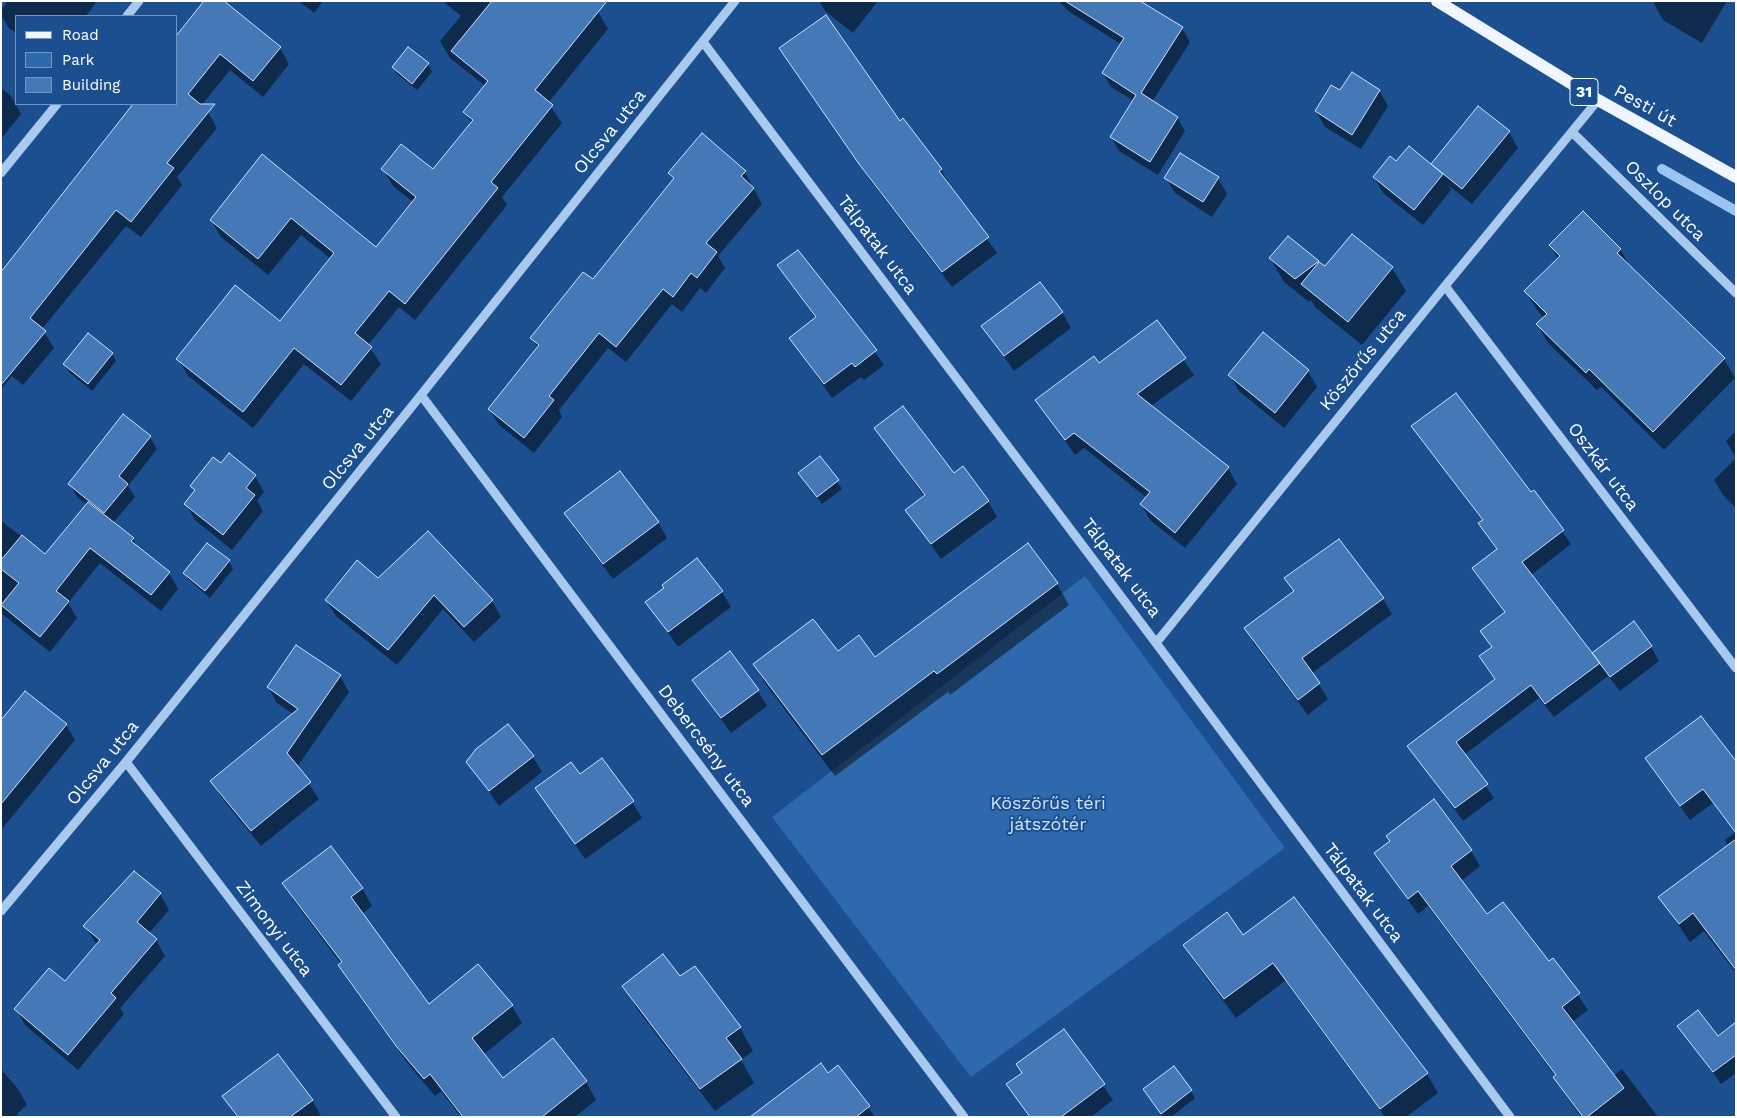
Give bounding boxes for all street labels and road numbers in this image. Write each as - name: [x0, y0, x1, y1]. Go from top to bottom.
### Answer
- road number: 31: [1570, 78, 1598, 105]
- street label: Pesti út: [1610, 80, 1680, 132]
- street label: Olcsva utca: [569, 85, 651, 179]
- street label: Oszlop utca: [1620, 156, 1710, 246]
- street label: Tálpatak utca: [833, 191, 921, 299]
- street label: Köszörűs utca: [1315, 305, 1411, 415]
- street label: Olcsva utca: [317, 401, 399, 495]
- street label: Oszkár utca: [1563, 419, 1643, 515]
- street label: Tálpatak utca: [1077, 514, 1165, 622]
- street label: Debercsény utca: [653, 681, 759, 811]
- street label: Olcsva utca: [62, 716, 144, 810]
- street label: Tálpatak utca: [1319, 839, 1407, 947]
- street label: Zimonyi utca: [231, 877, 317, 981]

